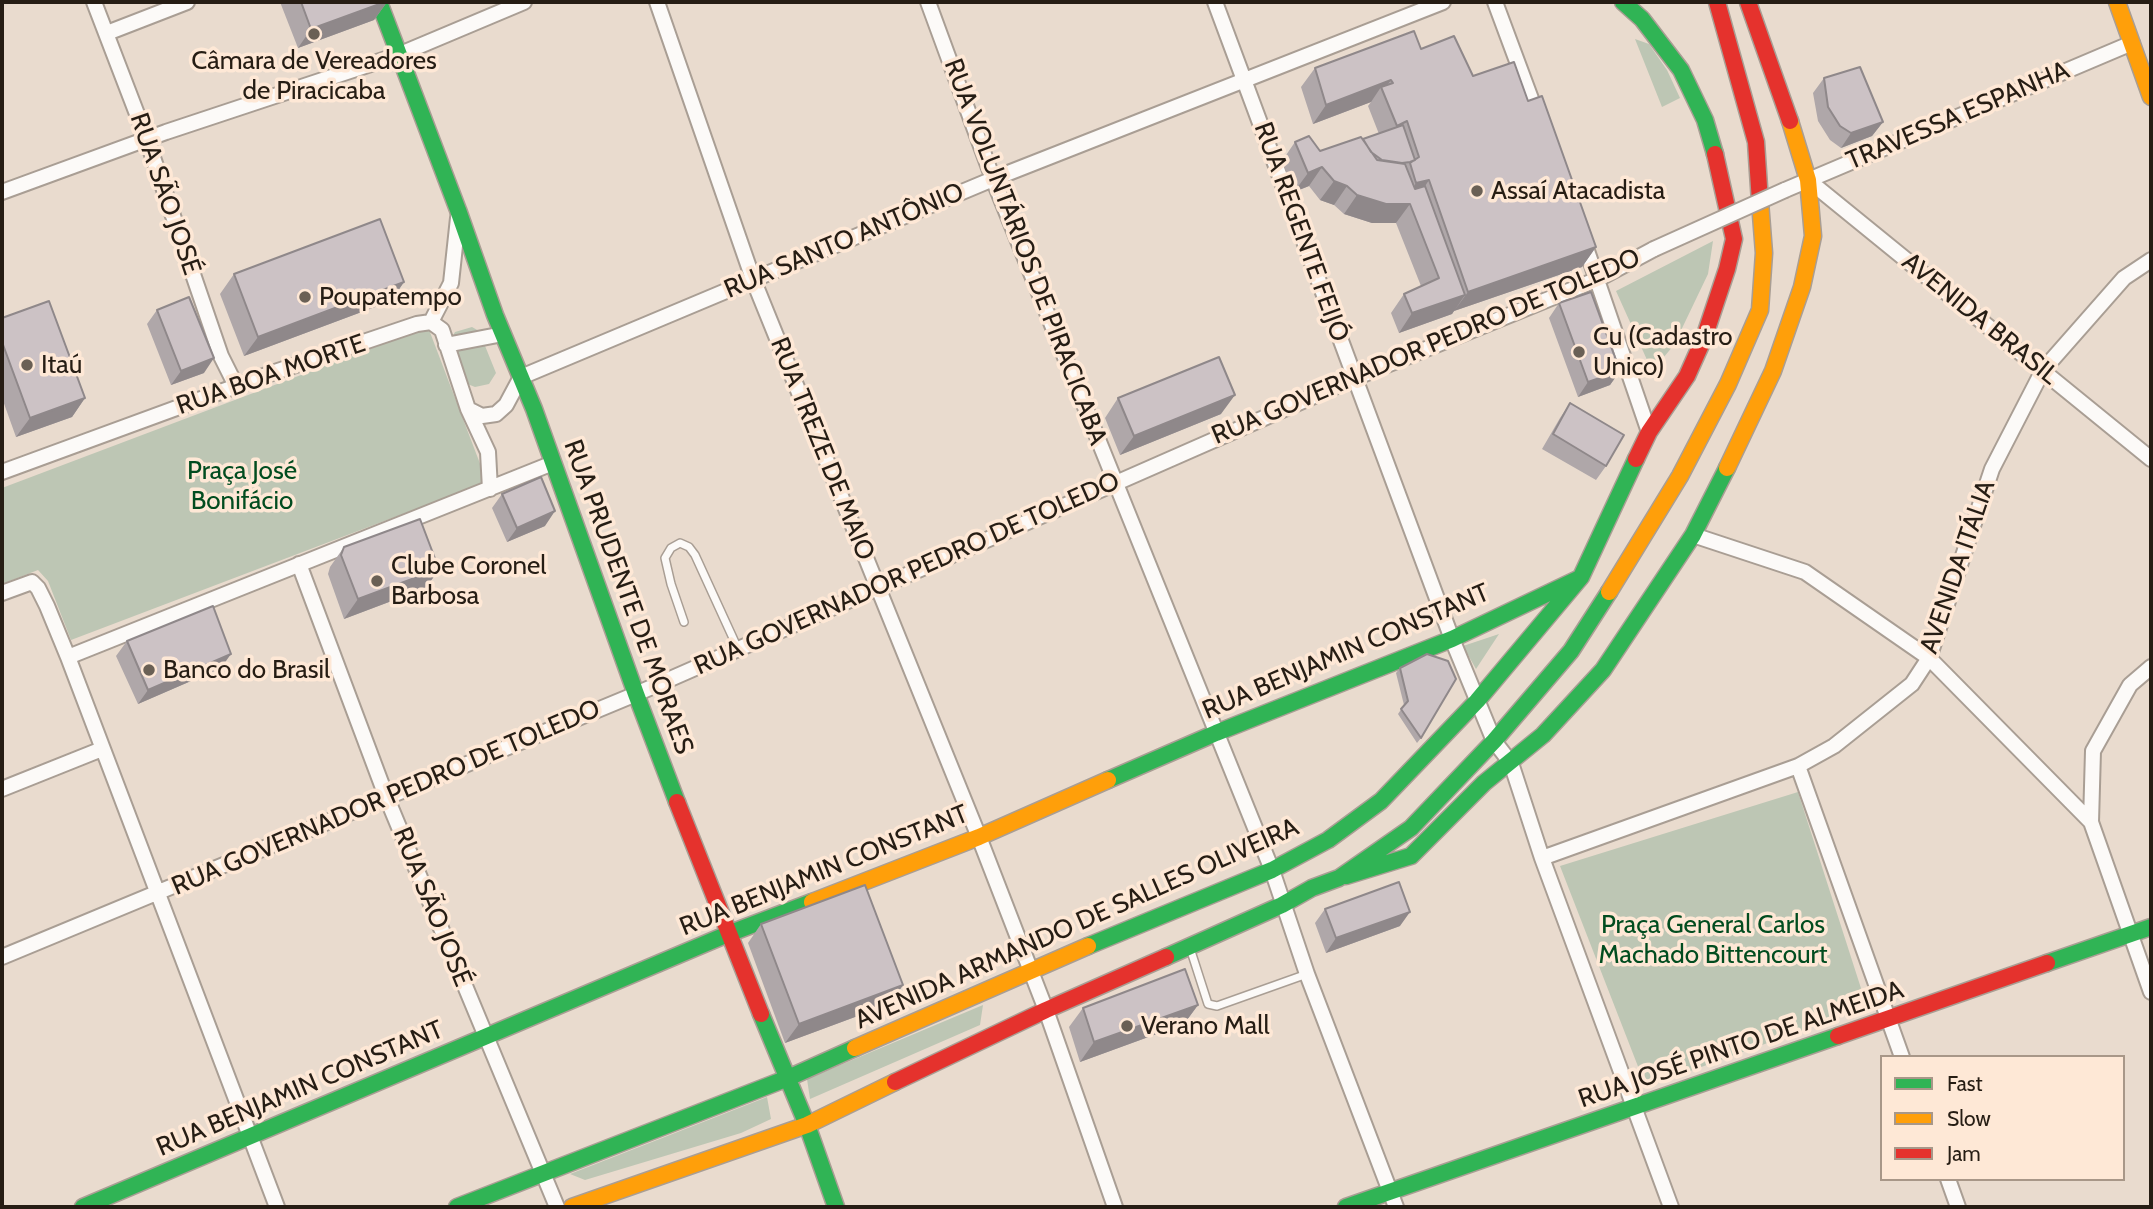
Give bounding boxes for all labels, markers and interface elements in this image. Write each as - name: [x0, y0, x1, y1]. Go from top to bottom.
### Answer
- marker: Câmara de Vereadores de Piracicaba: [306, 26, 322, 42]
- place label: Câmara de Vereadores de Piracicaba: [191, 45, 437, 106]
- street label: RUA VOLUNTÁRIOS DE PIRACICABA: [937, 54, 1113, 450]
- street label: TRAVESSA ESPANHA: [1842, 55, 2074, 177]
- street label: RUA SÃO JOSÉ: [123, 109, 207, 279]
- street label: RUA REGENTE FEIJÓ: [1247, 118, 1355, 346]
- place label: Assaí Atacadista: [1491, 175, 1665, 207]
- street label: RUA SANTO ANTÔNIO: [720, 176, 968, 306]
- marker: Assaí Atacadista: [1469, 183, 1485, 199]
- street label: RUA GOVERNADOR PEDRO DE TOLEDO: [1207, 242, 1645, 452]
- street label: AVENIDA BRASIL: [1895, 246, 2065, 392]
- place label: Poupatempo: [319, 281, 462, 313]
- marker: Poupatempo: [297, 289, 313, 305]
- place label: Cu (Cadastro Unico): [1593, 321, 1733, 382]
- street label: RUA BOA MORTE: [172, 328, 370, 422]
- street label: RUA TREZE DE MAIO: [763, 333, 881, 565]
- marker: Cu (Cadastro Unico): [1571, 344, 1587, 360]
- place label: Itaú: [41, 349, 82, 381]
- marker: Itaú: [19, 357, 35, 373]
- street label: RUA PRUDENTE DE MORAES: [556, 435, 700, 759]
- park label: Praça José Bonifácio: [187, 455, 297, 516]
- street label: RUA GOVERNADOR PEDRO DE TOLEDO: [689, 466, 1125, 682]
- street label: AVENIDA ITÁLIA: [1914, 476, 2002, 658]
- place label: Clube Coronel Barbosa: [391, 550, 546, 612]
- marker: Clube Coronel Barbosa: [369, 573, 385, 589]
- street label: RUA BENJAMIN CONSTANT: [1198, 577, 1494, 727]
- place label: Banco do Brasil: [163, 654, 330, 686]
- marker: Banco do Brasil: [141, 662, 157, 678]
- street label: RUA GOVERNADOR PEDRO DE TOLEDO: [167, 693, 605, 903]
- street label: RUA BENJAMIN CONSTANT: [675, 799, 973, 943]
- street label: AVENIDA ARMANDO DE SALLES OLIVEIRA: [850, 812, 1304, 1036]
- street label: RUA SÃO JOSÉ: [386, 823, 478, 991]
- park label: Praça General Carlos Machado Bittencourt: [1598, 909, 1828, 970]
- street label: RUA JOSÉ PINTO DE ALMEIDA: [1574, 975, 1908, 1115]
- place label: Verano Mall: [1141, 1010, 1270, 1042]
- street label: RUA BENJAMIN CONSTANT: [152, 1014, 448, 1164]
- marker: Verano Mall: [1119, 1018, 1135, 1034]
- legend: [1880, 1055, 2125, 1181]
- text: Fast: [1947, 1071, 1983, 1096]
- text: Slow: [1947, 1106, 1991, 1131]
- text: Jam: [1947, 1141, 1981, 1166]

